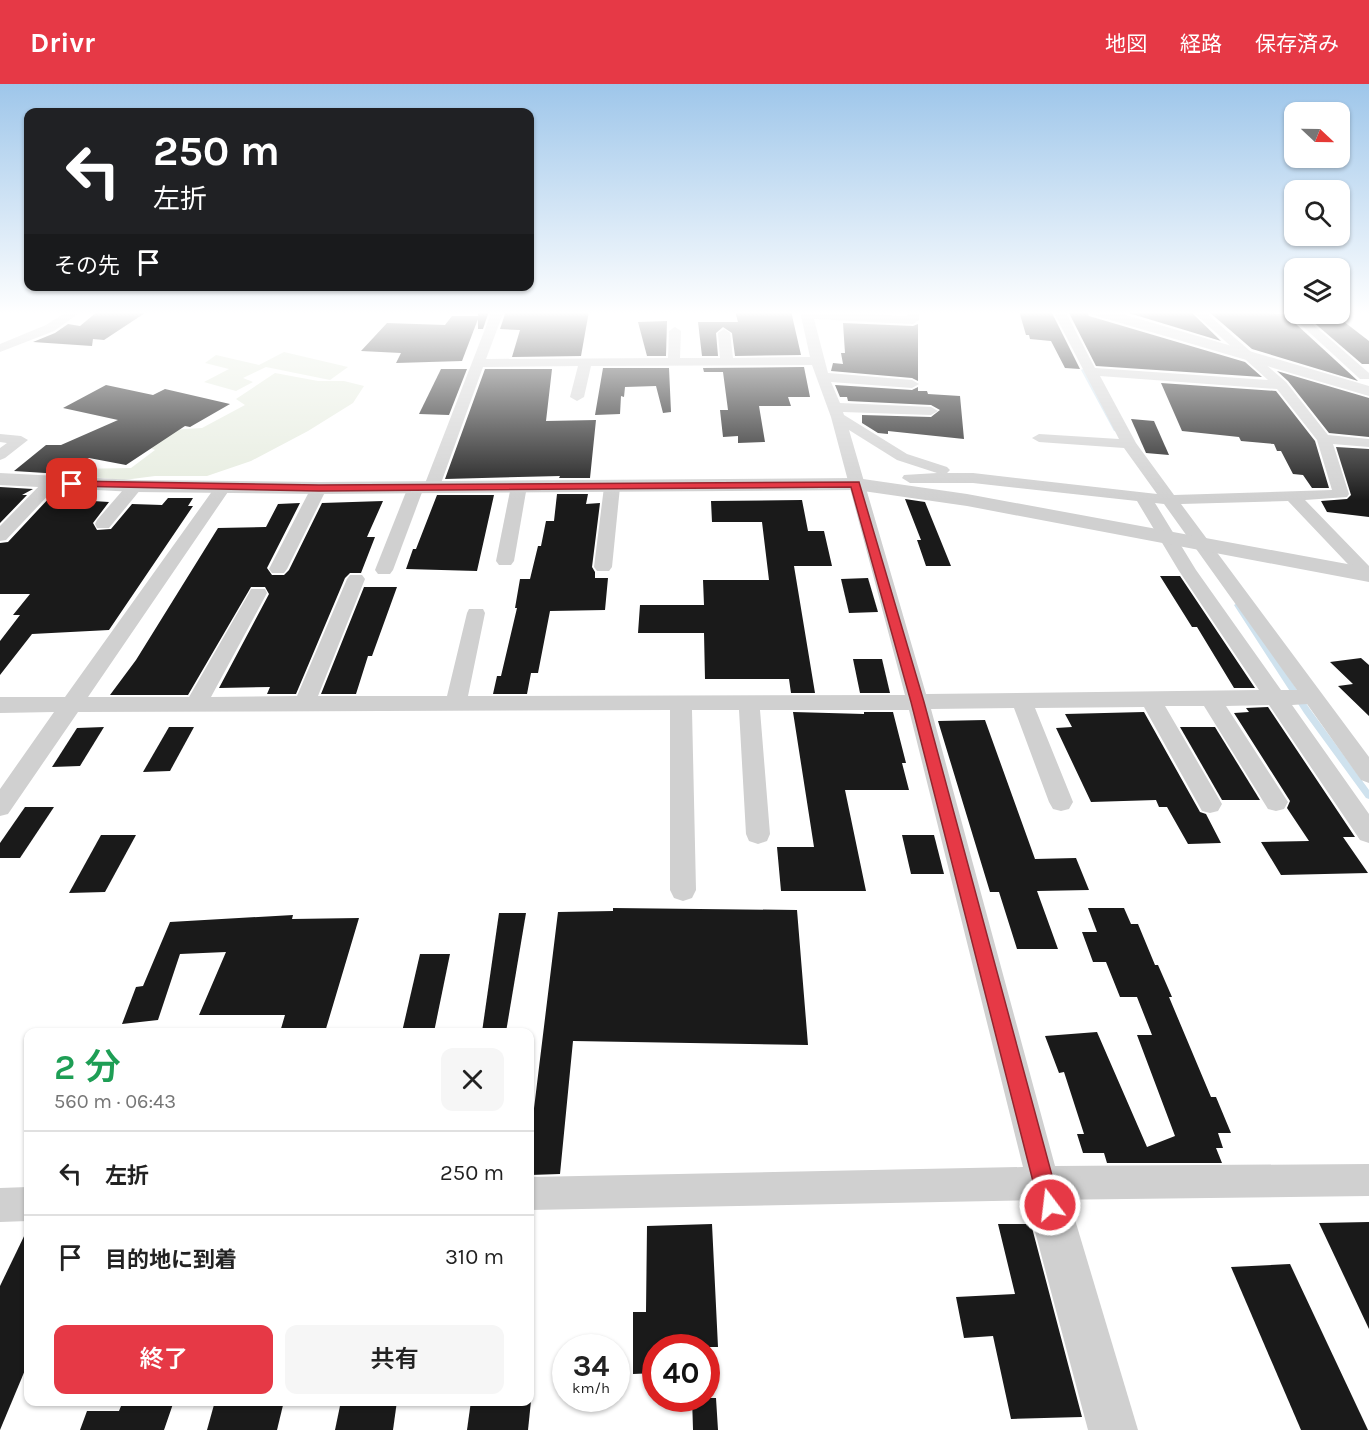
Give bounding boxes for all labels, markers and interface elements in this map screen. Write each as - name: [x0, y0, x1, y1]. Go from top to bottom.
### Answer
- text: Drivr: [30, 26, 95, 59]
- text: 地図: [1105, 32, 1147, 56]
- text: 経路: [1180, 32, 1222, 56]
- text: 保存済み: [1255, 32, 1339, 56]
- north arrow: [1284, 102, 1350, 168]
- map controls: [1284, 102, 1350, 324]
- text: 250 m: [153, 126, 280, 176]
- icon: left: [54, 132, 132, 210]
- button: search: [1284, 180, 1350, 246]
- text: 左折: [153, 183, 207, 215]
- icon: arrive: [132, 246, 165, 279]
- text: その先: [54, 253, 120, 279]
- button: layers: [1284, 258, 1350, 324]
- pin: [46, 458, 97, 509]
- icon: arrive: [55, 467, 88, 500]
- text: 2 分: [54, 1046, 121, 1088]
- button: close: [441, 1048, 504, 1111]
- text: 560 m · 06:43: [54, 1090, 176, 1113]
- icon: left: [54, 1157, 87, 1190]
- text: 250 m: [440, 1160, 504, 1186]
- text: 左折: [105, 1163, 149, 1189]
- position arrow: [1018, 1173, 1082, 1237]
- icon: arrive: [54, 1241, 87, 1274]
- text: 310 m: [445, 1244, 504, 1270]
- text: 目的地に到着: [105, 1247, 237, 1273]
- button: 終了: [54, 1325, 273, 1394]
- button: 共有: [285, 1325, 504, 1394]
- speed limit sign: 40: [642, 1334, 720, 1412]
- text: 34: [573, 1348, 609, 1384]
- text: km/h: [572, 1379, 610, 1397]

